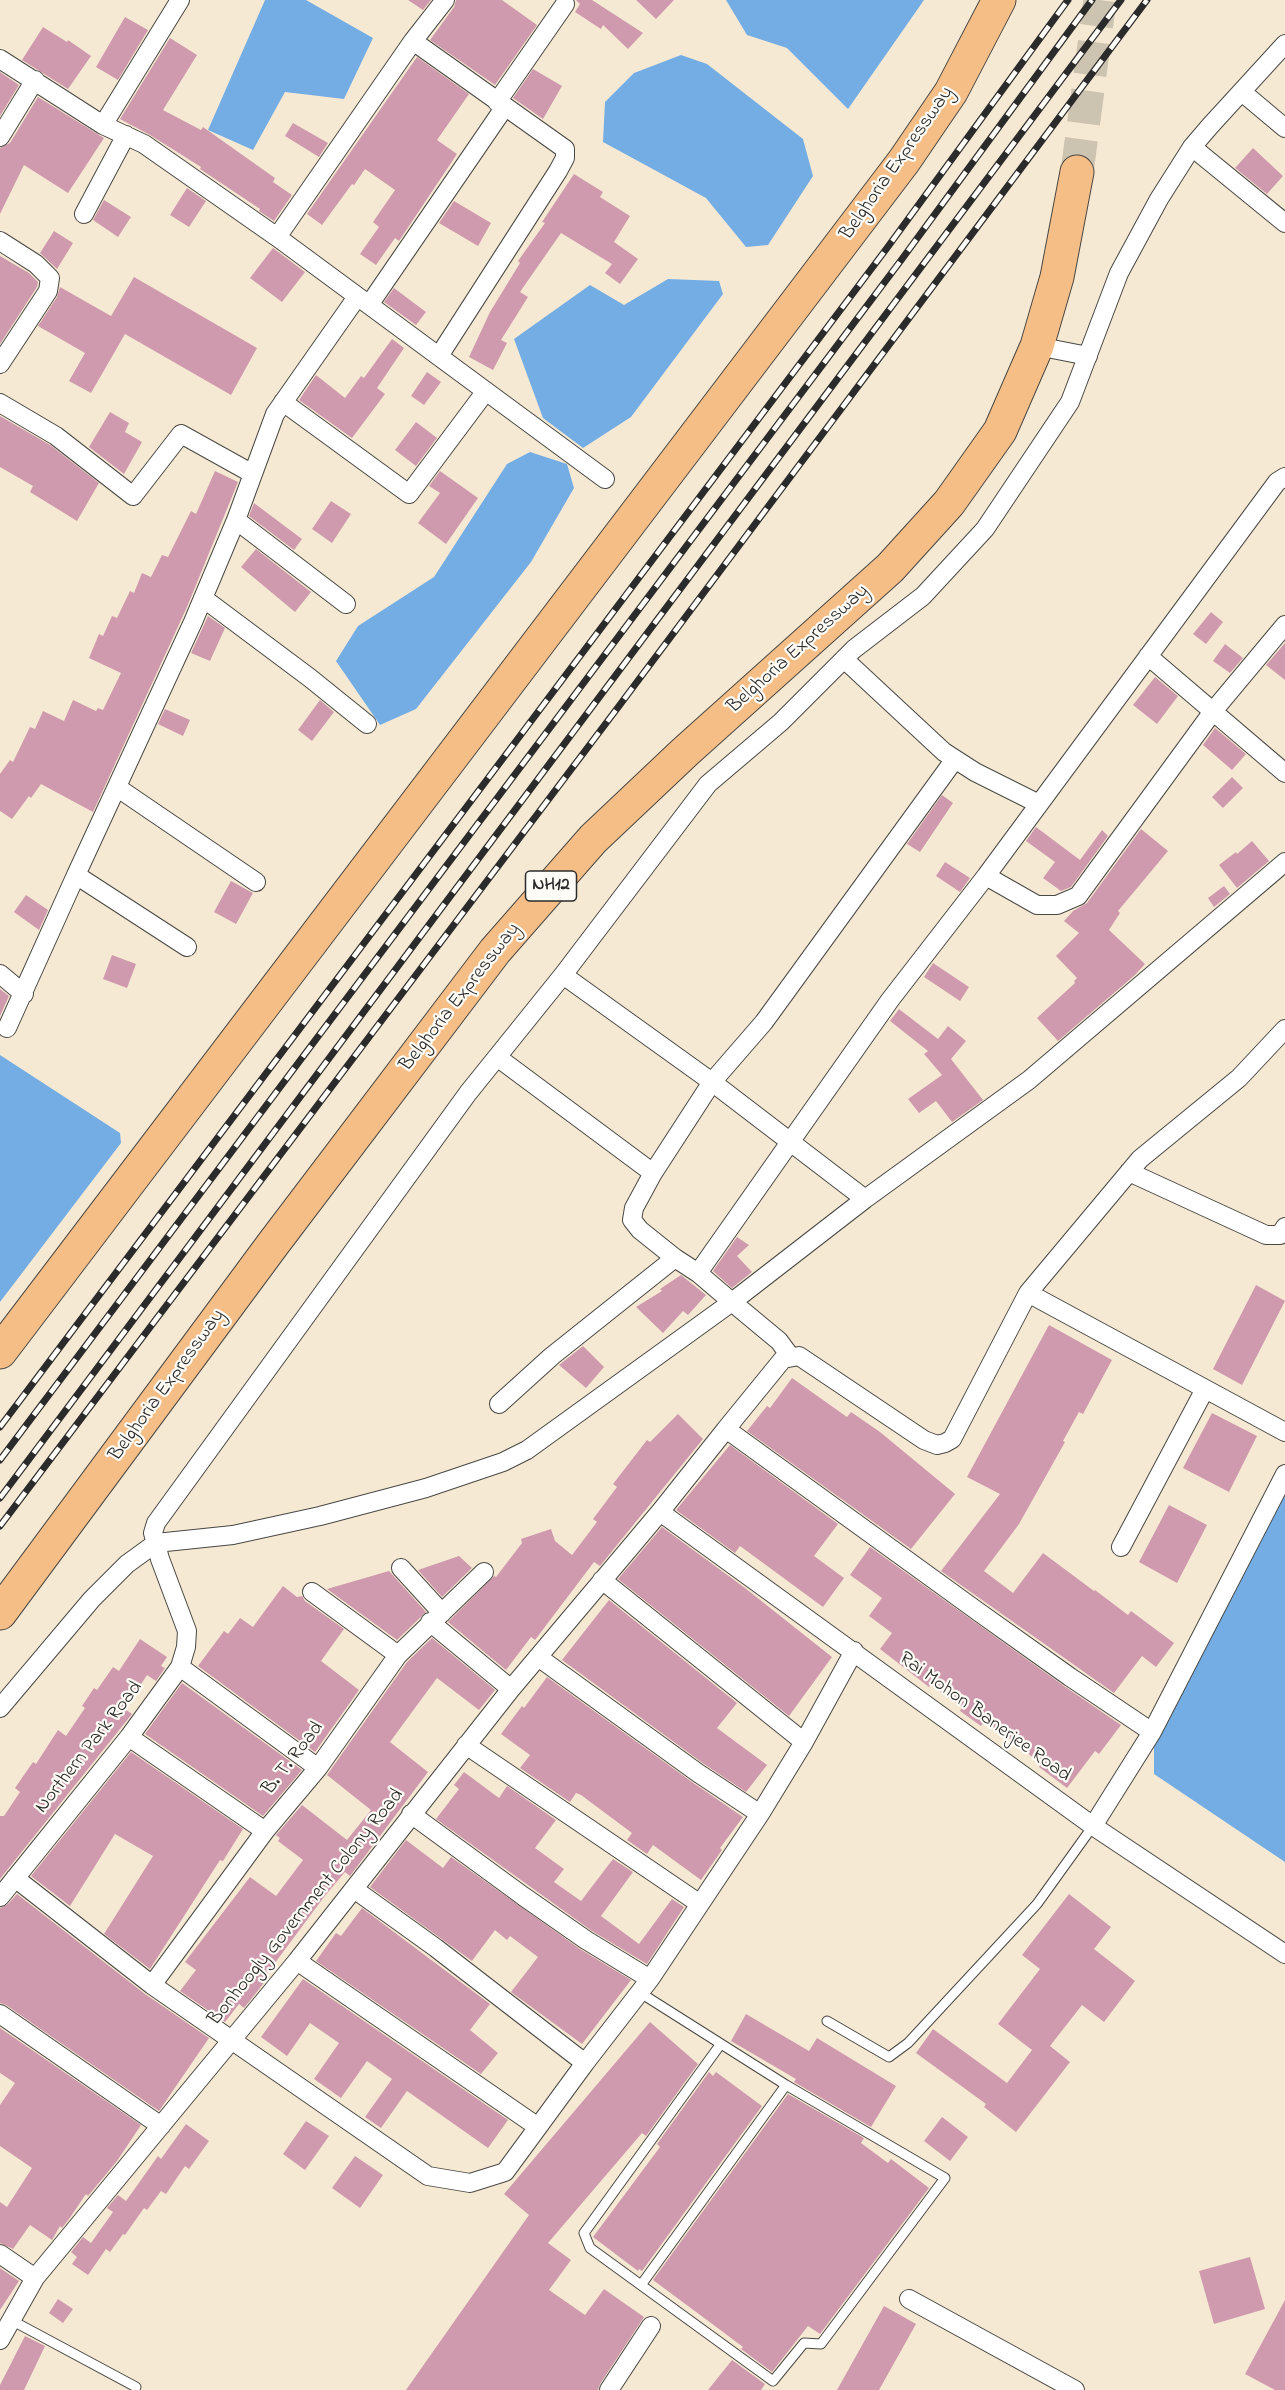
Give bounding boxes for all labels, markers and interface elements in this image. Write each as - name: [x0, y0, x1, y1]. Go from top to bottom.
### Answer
- street label: Belghoria Expressway: [836, 83, 960, 245]
- street label: Belghoria Expressway: [723, 580, 875, 720]
- road number: NH12: [526, 871, 576, 901]
- street label: Belghoria Expressway: [396, 919, 526, 1077]
- street label: Belghoria Expressway: [105, 1305, 231, 1467]
- street label: Rai Mohon Banerjee Road: [893, 1647, 1075, 1789]
- street label: Northern Park Road: [31, 1677, 149, 1819]
- street label: B. T. Road: [258, 1717, 330, 1801]
- street label: Bonhoogly Government Colony Road: [204, 1785, 410, 2031]

